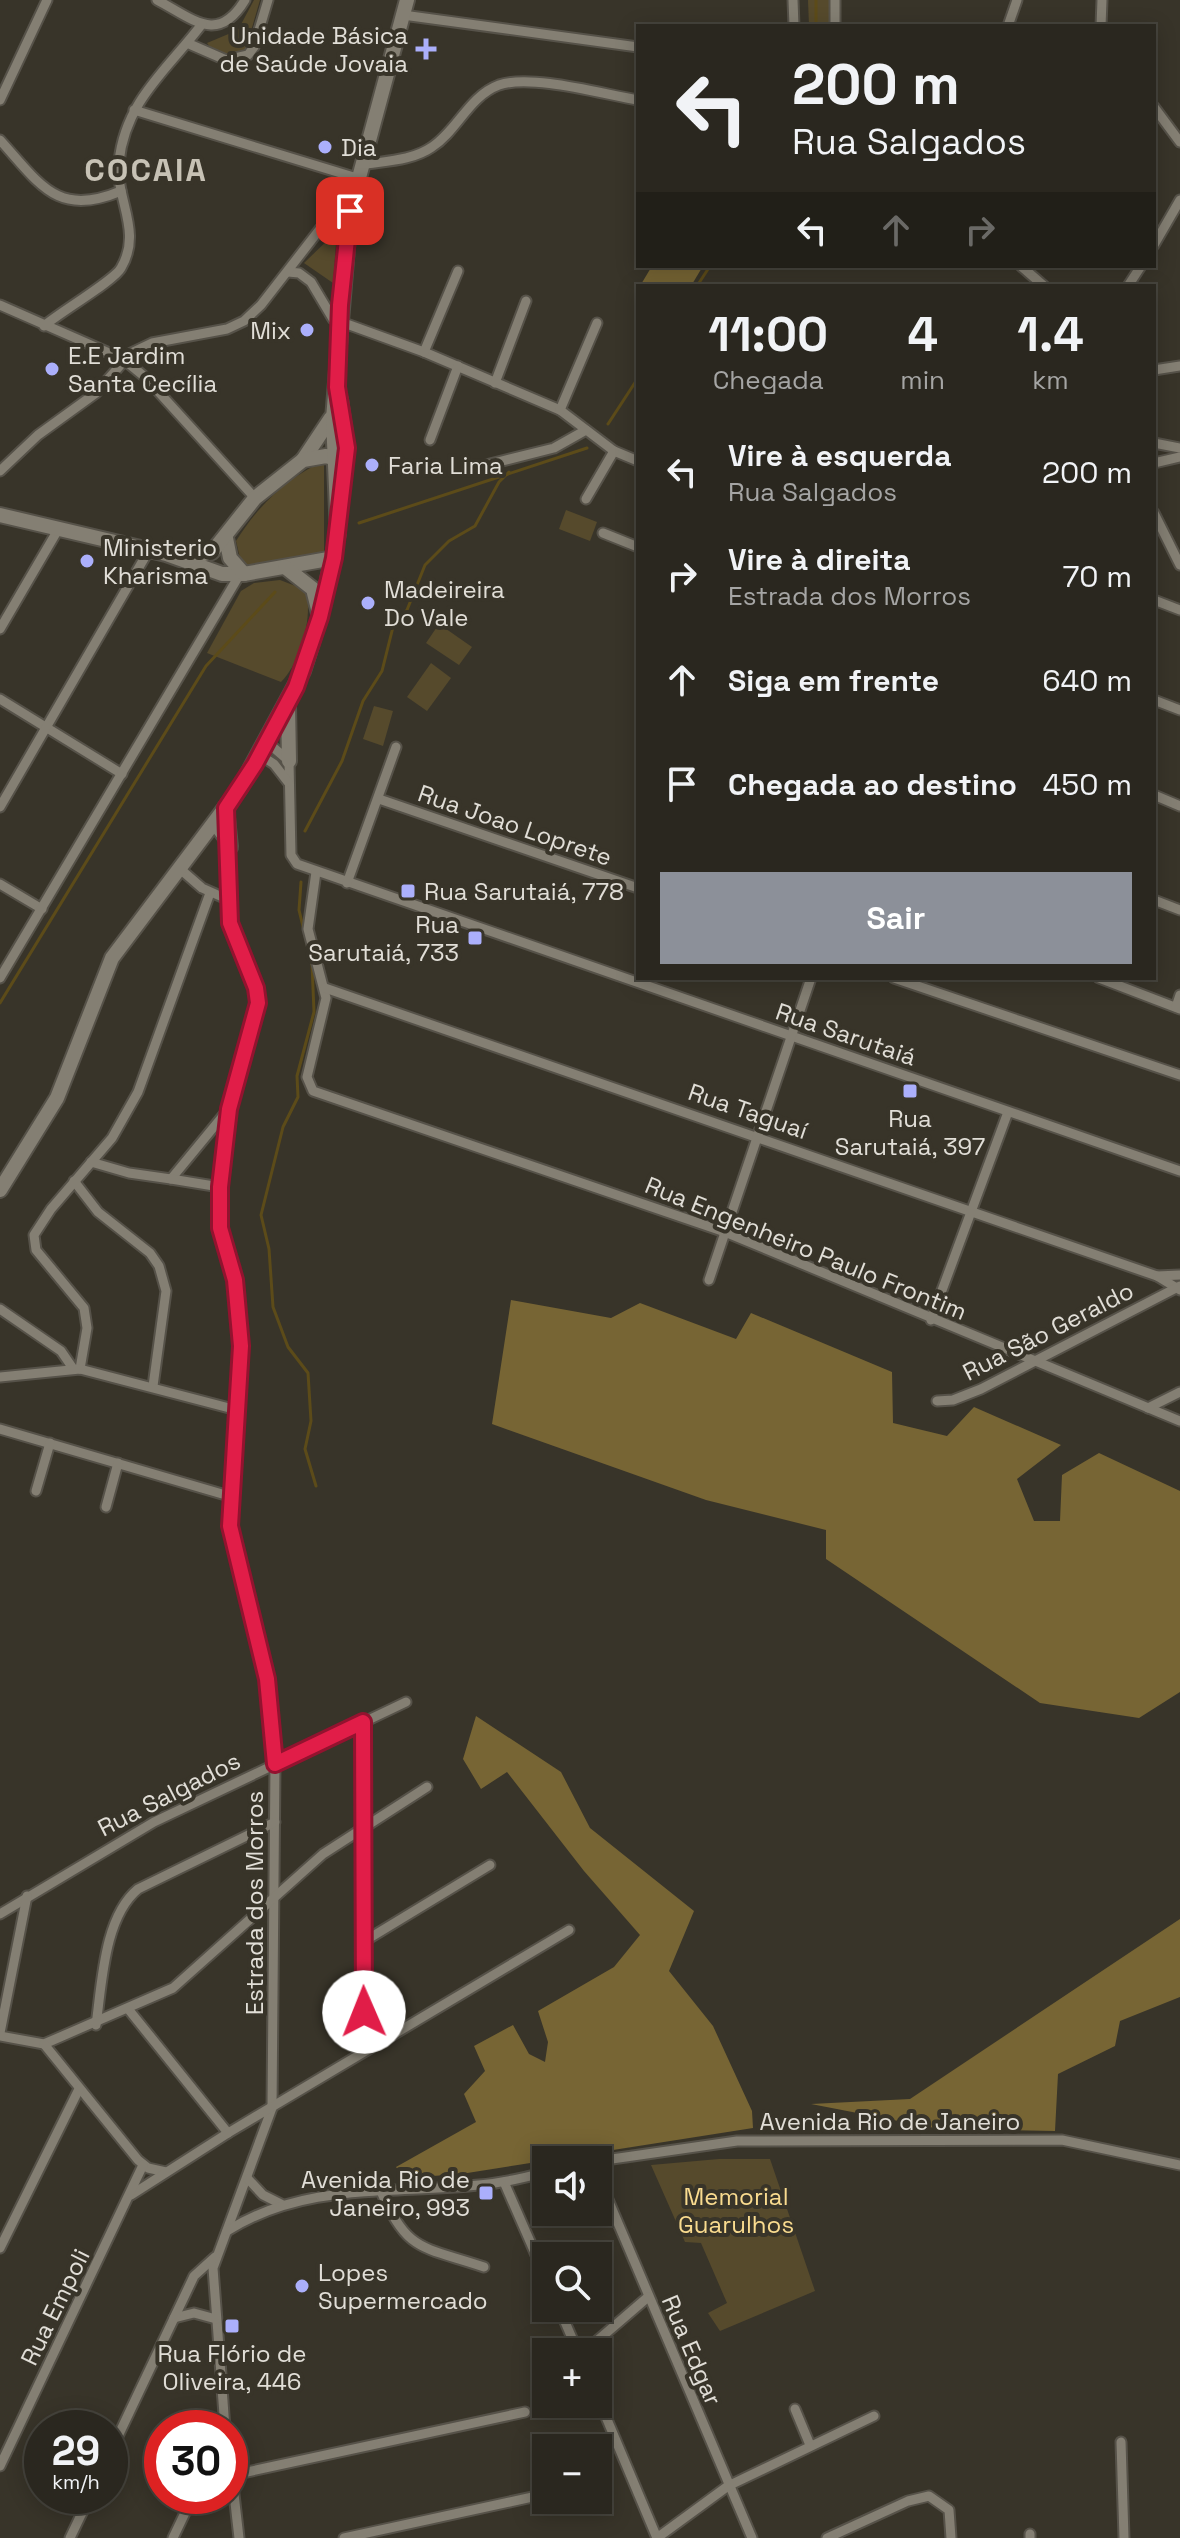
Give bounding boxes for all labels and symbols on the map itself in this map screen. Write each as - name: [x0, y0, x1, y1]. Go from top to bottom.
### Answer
- place label: Unidade Básica de Saúde Jovaia: [219, 20, 408, 79]
- marker: Unidade Básica de Saúde Jovaia: [415, 38, 437, 60]
- place label: Dia: [341, 132, 377, 163]
- marker: Dia: [316, 138, 334, 156]
- district label: COCAIA: [84, 150, 208, 190]
- pin: [316, 177, 384, 245]
- place label: Mix: [250, 315, 291, 346]
- marker: Mix: [298, 321, 316, 339]
- place label: E.E Jardim Santa Cecília: [68, 340, 217, 399]
- marker: E.E Jardim Santa Cecília: [43, 360, 61, 378]
- place label: Faria Lima: [388, 450, 503, 481]
- marker: Faria Lima: [363, 456, 381, 474]
- place label: Ministerio Kharisma: [103, 532, 217, 591]
- marker: Ministerio Kharisma: [78, 552, 96, 570]
- place label: Madeireira Do Vale: [384, 574, 505, 633]
- marker: Madeireira Do Vale: [359, 594, 377, 612]
- street label: Rua Joao Loprete: [414, 777, 616, 873]
- place label: Rua Sarutaiá, 778: [424, 876, 624, 907]
- marker: Rua Sarutaiá, 778: [399, 882, 417, 900]
- place label: Rua Sarutaiá, 733: [308, 909, 459, 968]
- marker: Rua Sarutaiá, 733: [466, 929, 484, 947]
- street label: Rua Sarutaiá: [772, 995, 920, 1073]
- street label: Rua Taguaí: [684, 1076, 812, 1146]
- marker: Rua Sarutaiá, 397: [901, 1082, 919, 1100]
- place label: Rua Sarutaiá, 397: [835, 1103, 985, 1162]
- street label: Rua Engenheiro Paulo Frontim: [641, 1169, 971, 1327]
- street label: Rua São Geraldo: [957, 1275, 1139, 1387]
- street label: Rua Salgados: [92, 1745, 246, 1843]
- street label: Estrada dos Morros: [239, 1791, 270, 2015]
- position arrow: [322, 1970, 406, 2054]
- street label: Avenida Rio de Janeiro: [760, 2106, 1020, 2137]
- place label: Avenida Rio de Janeiro, 993: [301, 2164, 470, 2223]
- park label: Memorial Guarulhos: [678, 2181, 794, 2240]
- marker: Avenida Rio de Janeiro, 993: [477, 2184, 495, 2202]
- street label: Rua Empoli: [13, 2244, 97, 2370]
- place label: Lopes Supermercado: [318, 2257, 488, 2316]
- marker: Lopes Supermercado: [293, 2277, 311, 2295]
- street label: Rua Edgar: [655, 2290, 729, 2410]
- marker: Rua Flório de Oliveira, 446: [223, 2317, 241, 2335]
- place label: Rua Flório de Oliveira, 446: [157, 2338, 307, 2397]
- speed limit sign: 30: [144, 2410, 248, 2514]

